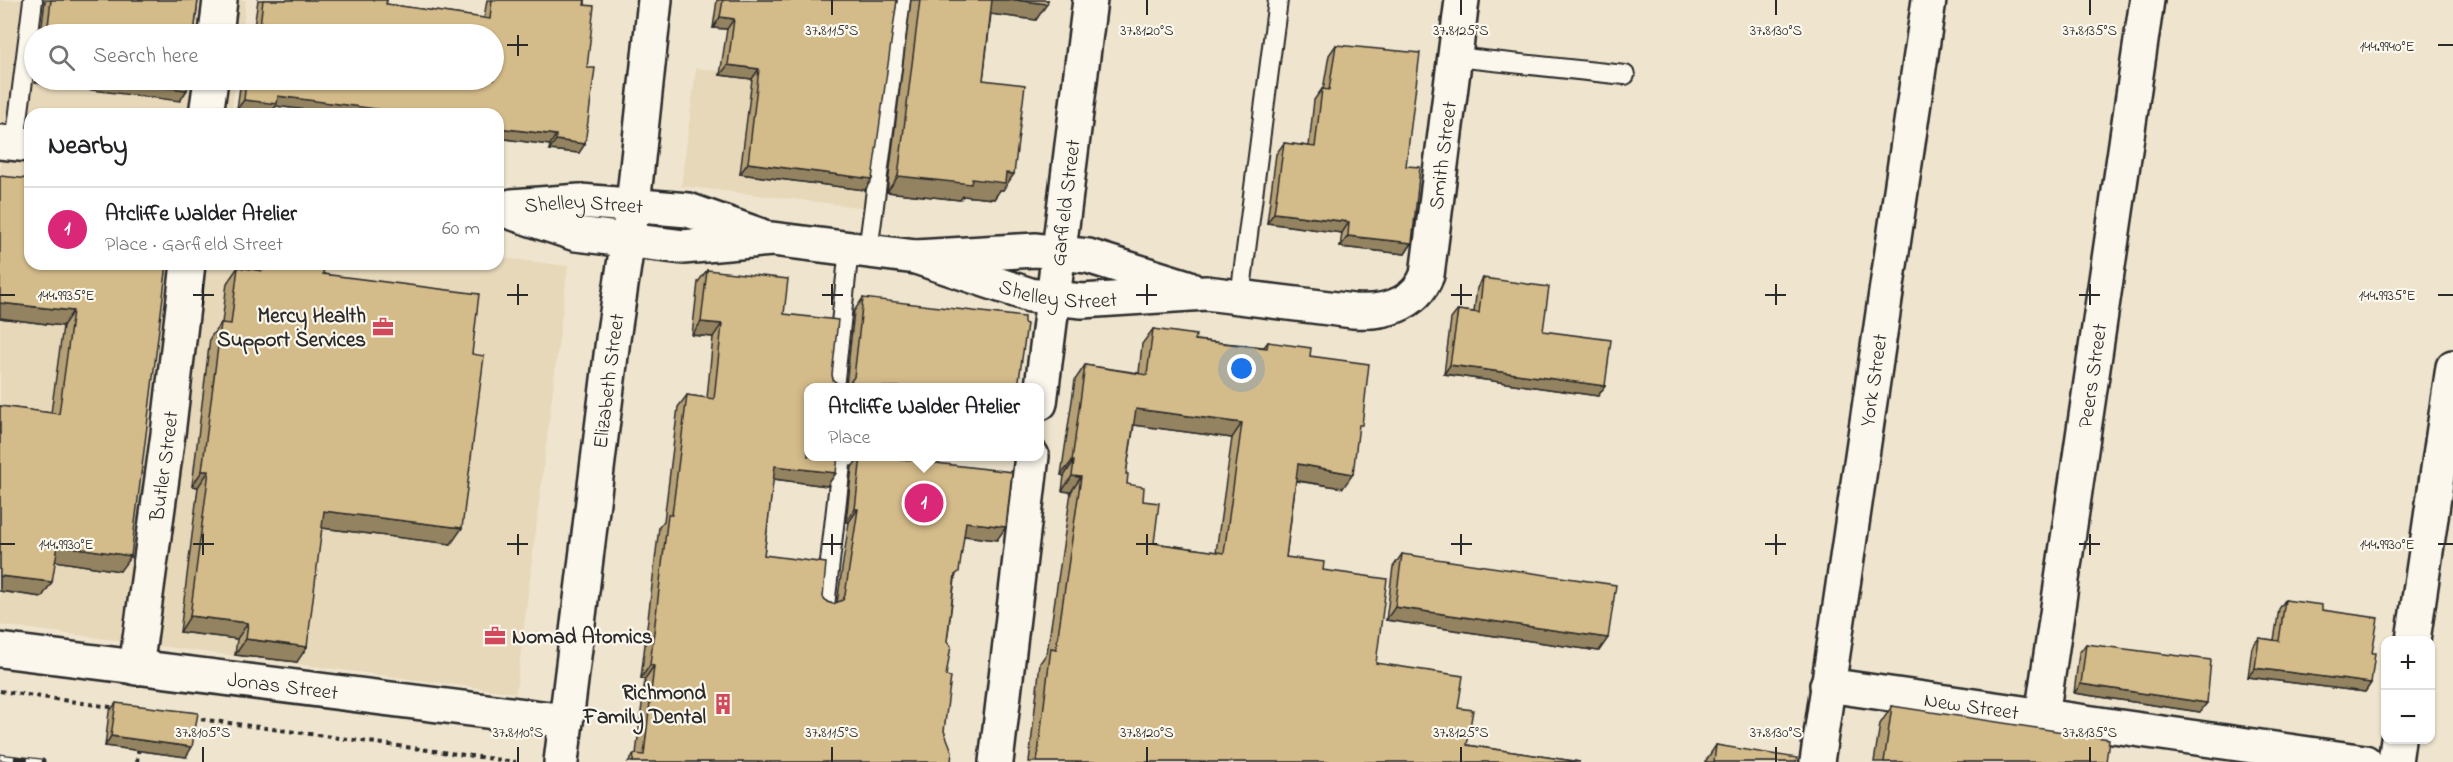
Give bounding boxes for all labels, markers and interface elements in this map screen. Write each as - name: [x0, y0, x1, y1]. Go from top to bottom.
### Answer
- text: 37.8115°S: [806, 20, 859, 42]
- text: 37.8120°S: [1120, 20, 1174, 42]
- text: 37.8125°S: [1433, 20, 1489, 42]
- text: 37.8130°S: [1750, 20, 1802, 42]
- text: 37.8135°S: [2063, 20, 2117, 42]
- search box: [24, 24, 504, 90]
- text: 144.9940°E: [2360, 36, 2415, 58]
- icon: search: [45, 41, 78, 74]
- text: Search here: [93, 41, 198, 73]
- street label: Smith Street: [1422, 100, 1466, 211]
- text: Nearby: [48, 128, 127, 166]
- street label: Garfield Street: [1044, 138, 1090, 268]
- street label: Shelley Street: [523, 188, 644, 223]
- text: Atcliffe Walder Atelier: [105, 199, 297, 231]
- text: 1: [64, 215, 71, 244]
- text: 60 m: [442, 215, 480, 244]
- text: Place · Garfield Street: [105, 231, 283, 260]
- street label: Shelley Street: [994, 273, 1118, 318]
- text: 144.9935°E: [37, 285, 95, 307]
- text: 144.9935°E: [2358, 285, 2416, 307]
- place label: Mercy Health Support Services: [217, 302, 366, 356]
- street label: Elizabeth Street: [587, 312, 634, 450]
- office icon: Mercy Health Support Services: [371, 315, 395, 339]
- street label: Peers Street: [2071, 322, 2116, 430]
- street label: York Street: [1853, 332, 1897, 429]
- your location: [1227, 354, 1256, 383]
- popup: [804, 383, 1044, 461]
- text: Atcliffe Walder Atelier: [828, 392, 1020, 424]
- street label: Butler Street: [143, 409, 188, 524]
- text: Place: [828, 424, 870, 453]
- pin: 1: [904, 480, 944, 526]
- text: 144.9930°E: [38, 534, 94, 556]
- text: 144.9930°E: [2359, 534, 2415, 556]
- place label: Nomad Atomics: [512, 623, 653, 653]
- office icon: Nomad Atomics: [483, 624, 507, 648]
- map controls: [2381, 636, 2435, 744]
- button: +: [2381, 636, 2435, 690]
- street label: Jonas Street: [225, 666, 340, 709]
- place label: Richmond Family Dental: [582, 679, 706, 735]
- street label: New Street: [1922, 686, 2021, 729]
- button: −: [2381, 690, 2435, 744]
- building icon: Richmond Family Dental: [711, 692, 735, 716]
- text: 37.8105°S: [176, 722, 231, 744]
- text: 37.8110°S: [493, 722, 544, 744]
- text: 37.8115°S: [806, 722, 859, 744]
- text: 37.8120°S: [1120, 722, 1174, 744]
- text: 37.8125°S: [1433, 722, 1489, 744]
- text: 37.8130°S: [1750, 722, 1802, 744]
- text: 37.8135°S: [2063, 722, 2117, 744]

